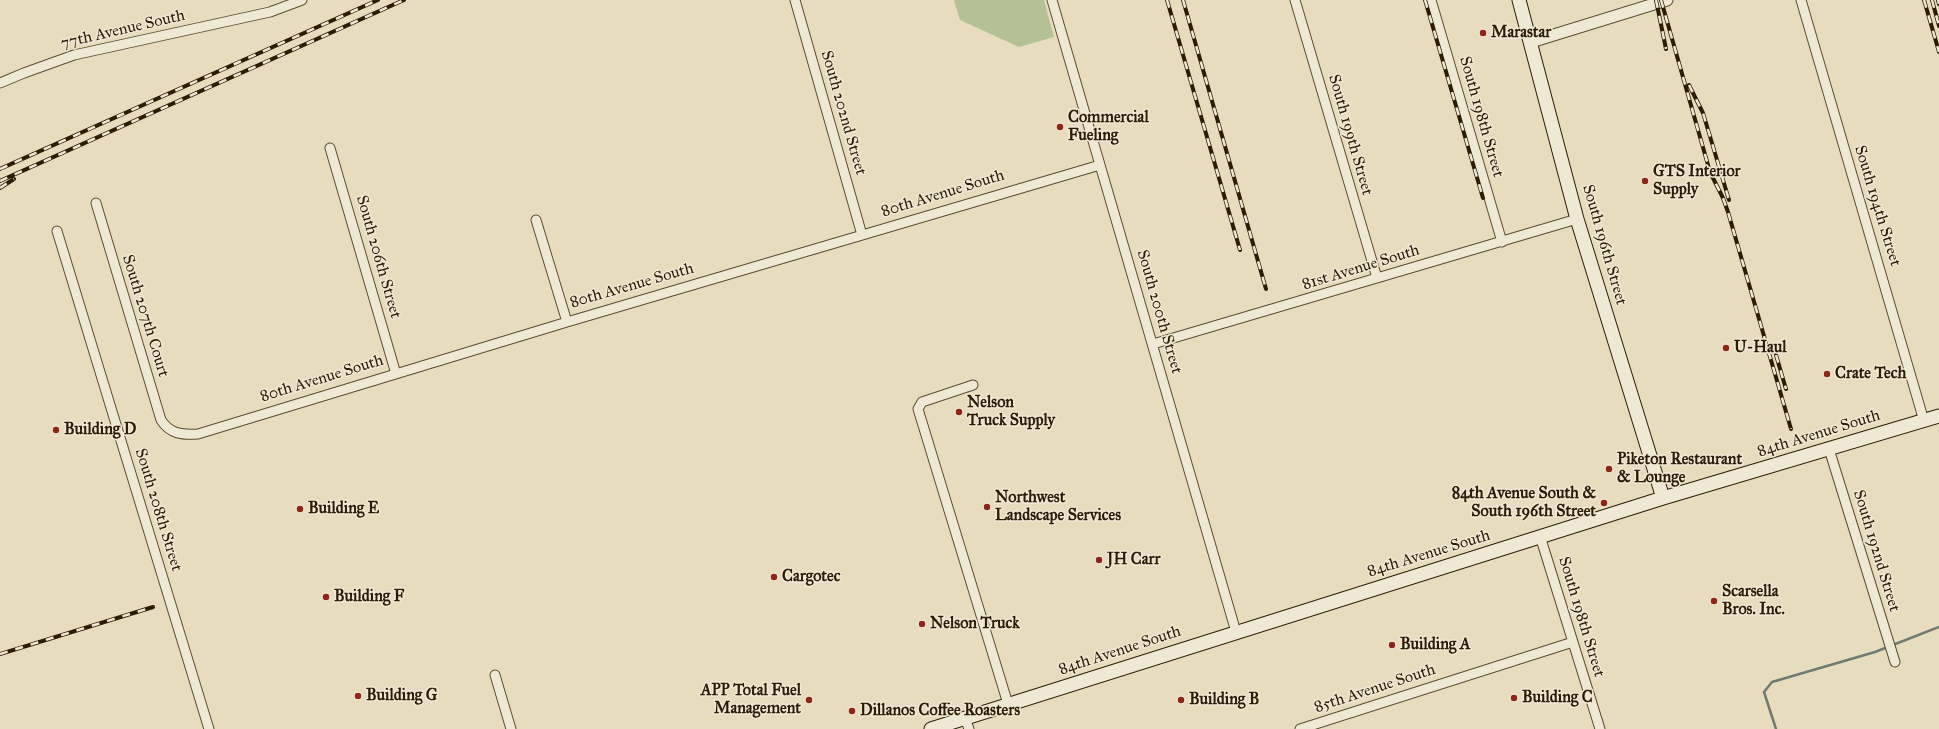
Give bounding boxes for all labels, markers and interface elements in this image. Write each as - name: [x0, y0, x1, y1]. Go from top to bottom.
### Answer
- street label: 77th Avenue South: [59, 6, 187, 54]
- place label: Marastar: [1491, 23, 1551, 43]
- marker: Marastar: [1478, 28, 1488, 38]
- street label: South 202nd Street: [816, 48, 870, 178]
- street label: South 198th Street: [1455, 54, 1507, 180]
- street label: South 199th Street: [1324, 72, 1376, 198]
- place label: Commercial Fueling: [1068, 108, 1149, 146]
- marker: Commercial Fueling: [1055, 122, 1065, 132]
- street label: South 194th Street: [1849, 143, 1905, 269]
- place label: GTS Interior Supply: [1653, 162, 1741, 200]
- street label: 80th Avenue South: [879, 166, 1007, 222]
- marker: GTS Interior Supply: [1640, 176, 1650, 186]
- street label: South 196th Street: [1578, 182, 1630, 308]
- street label: South 206th Street: [351, 193, 405, 321]
- street label: 81st Avenue South: [1300, 241, 1422, 295]
- street label: South 200th Street: [1132, 248, 1186, 376]
- street label: South 207th Court: [117, 252, 173, 380]
- street label: 80th Avenue South: [568, 259, 696, 313]
- place label: U-Haul: [1734, 338, 1787, 358]
- marker: U-Haul: [1721, 343, 1731, 353]
- street label: 80th Avenue South: [258, 351, 386, 407]
- place label: Crate Tech: [1835, 364, 1906, 384]
- marker: Crate Tech: [1822, 369, 1832, 379]
- place label: Nelson Truck Supply: [967, 393, 1055, 431]
- street label: 84th Avenue South: [1755, 406, 1883, 462]
- marker: Nelson Truck Supply: [954, 407, 964, 417]
- place label: Building D: [64, 420, 136, 440]
- marker: Building D: [51, 425, 61, 435]
- street label: South 208th Street: [130, 446, 186, 574]
- place label: Piketon Restaurant & Lounge: [1617, 450, 1742, 488]
- marker: Piketon Restaurant & Lounge: [1604, 464, 1614, 474]
- place label: 84th Avenue South & South 196th Street: [1452, 484, 1596, 522]
- place label: Northwest Landscape Services: [995, 488, 1121, 526]
- street label: South 192nd Street: [1848, 488, 1904, 614]
- marker: 84th Avenue South & South 196th Street: [1599, 498, 1609, 508]
- place label: Building E: [308, 499, 379, 519]
- marker: Northwest Landscape Services: [982, 502, 992, 512]
- marker: Building E: [295, 504, 305, 514]
- street label: 84th Avenue South: [1365, 526, 1493, 582]
- place label: JH Carr: [1107, 550, 1160, 570]
- street label: South 198th Street: [1554, 554, 1608, 680]
- marker: JH Carr: [1094, 555, 1104, 565]
- place label: Cargotec: [782, 567, 840, 587]
- marker: Cargotec: [769, 572, 779, 582]
- place label: Scarsella Bros. Inc.: [1722, 582, 1785, 620]
- place label: Building F: [334, 587, 404, 607]
- marker: Building F: [321, 592, 331, 602]
- marker: Scarsella Bros. Inc.: [1709, 596, 1719, 606]
- place label: Nelson Truck: [930, 614, 1020, 634]
- marker: Nelson Truck: [917, 619, 927, 629]
- street label: 84th Avenue South: [1056, 622, 1184, 680]
- place label: Building A: [1400, 635, 1471, 655]
- marker: Building A: [1387, 640, 1397, 650]
- street label: 85th Avenue South: [1312, 660, 1438, 718]
- place label: APP Total Fuel Management: [701, 681, 801, 719]
- place label: Building G: [366, 686, 437, 706]
- place label: Building C: [1522, 688, 1593, 708]
- place label: Building B: [1189, 690, 1259, 710]
- marker: Building G: [353, 691, 363, 701]
- marker: Building C: [1509, 693, 1519, 703]
- marker: APP Total Fuel Management: [804, 695, 814, 705]
- marker: Building B: [1176, 695, 1186, 705]
- place label: Dillanos Coffee Roasters: [860, 701, 1020, 721]
- marker: Dillanos Coffee Roasters: [847, 706, 857, 716]

